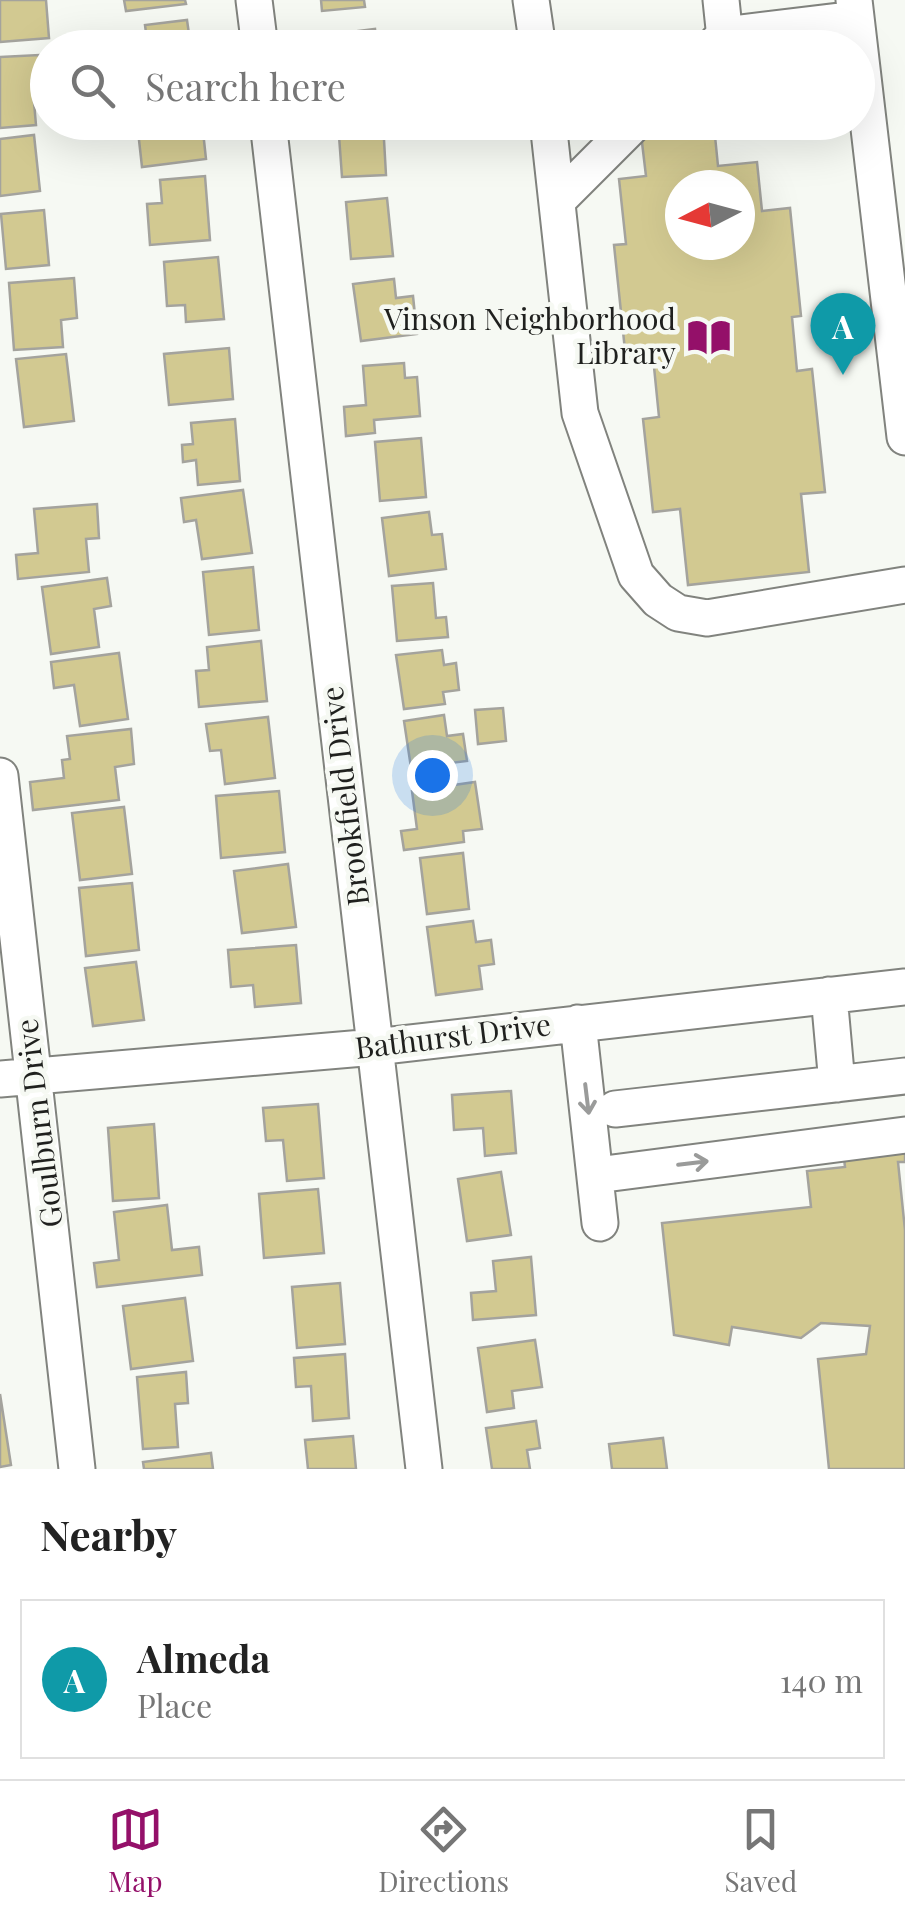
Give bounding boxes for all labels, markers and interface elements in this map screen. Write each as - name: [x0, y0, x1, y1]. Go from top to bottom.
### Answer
- search box: [30, 30, 875, 140]
- icon: search: [65, 58, 120, 113]
- text: Search here: [145, 60, 346, 111]
- north arrow: [665, 170, 755, 260]
- pin: A: [810, 292, 876, 375]
- place label: Vinson Neighborhood Library: [383, 298, 676, 372]
- library icon: Vinson Neighborhood Library: [685, 313, 733, 361]
- street label: Brookfield Drive: [311, 684, 377, 908]
- your location: [407, 750, 458, 801]
- street label: Bathurst Drive: [353, 1003, 553, 1067]
- street label: Goulburn Drive: [5, 1017, 71, 1230]
- one-way arrow: [578, 1082, 597, 1115]
- one-way arrow: [677, 1153, 709, 1171]
- text: Nearby: [40, 1506, 177, 1562]
- text: Almeda: [137, 1632, 270, 1683]
- text: A: [64, 1658, 85, 1701]
- text: 140 m: [780, 1658, 863, 1701]
- text: Place: [137, 1683, 212, 1726]
- tab: Map: [108, 1802, 163, 1899]
- tab: Directions: [378, 1802, 509, 1899]
- tab: Saved: [724, 1802, 797, 1899]

